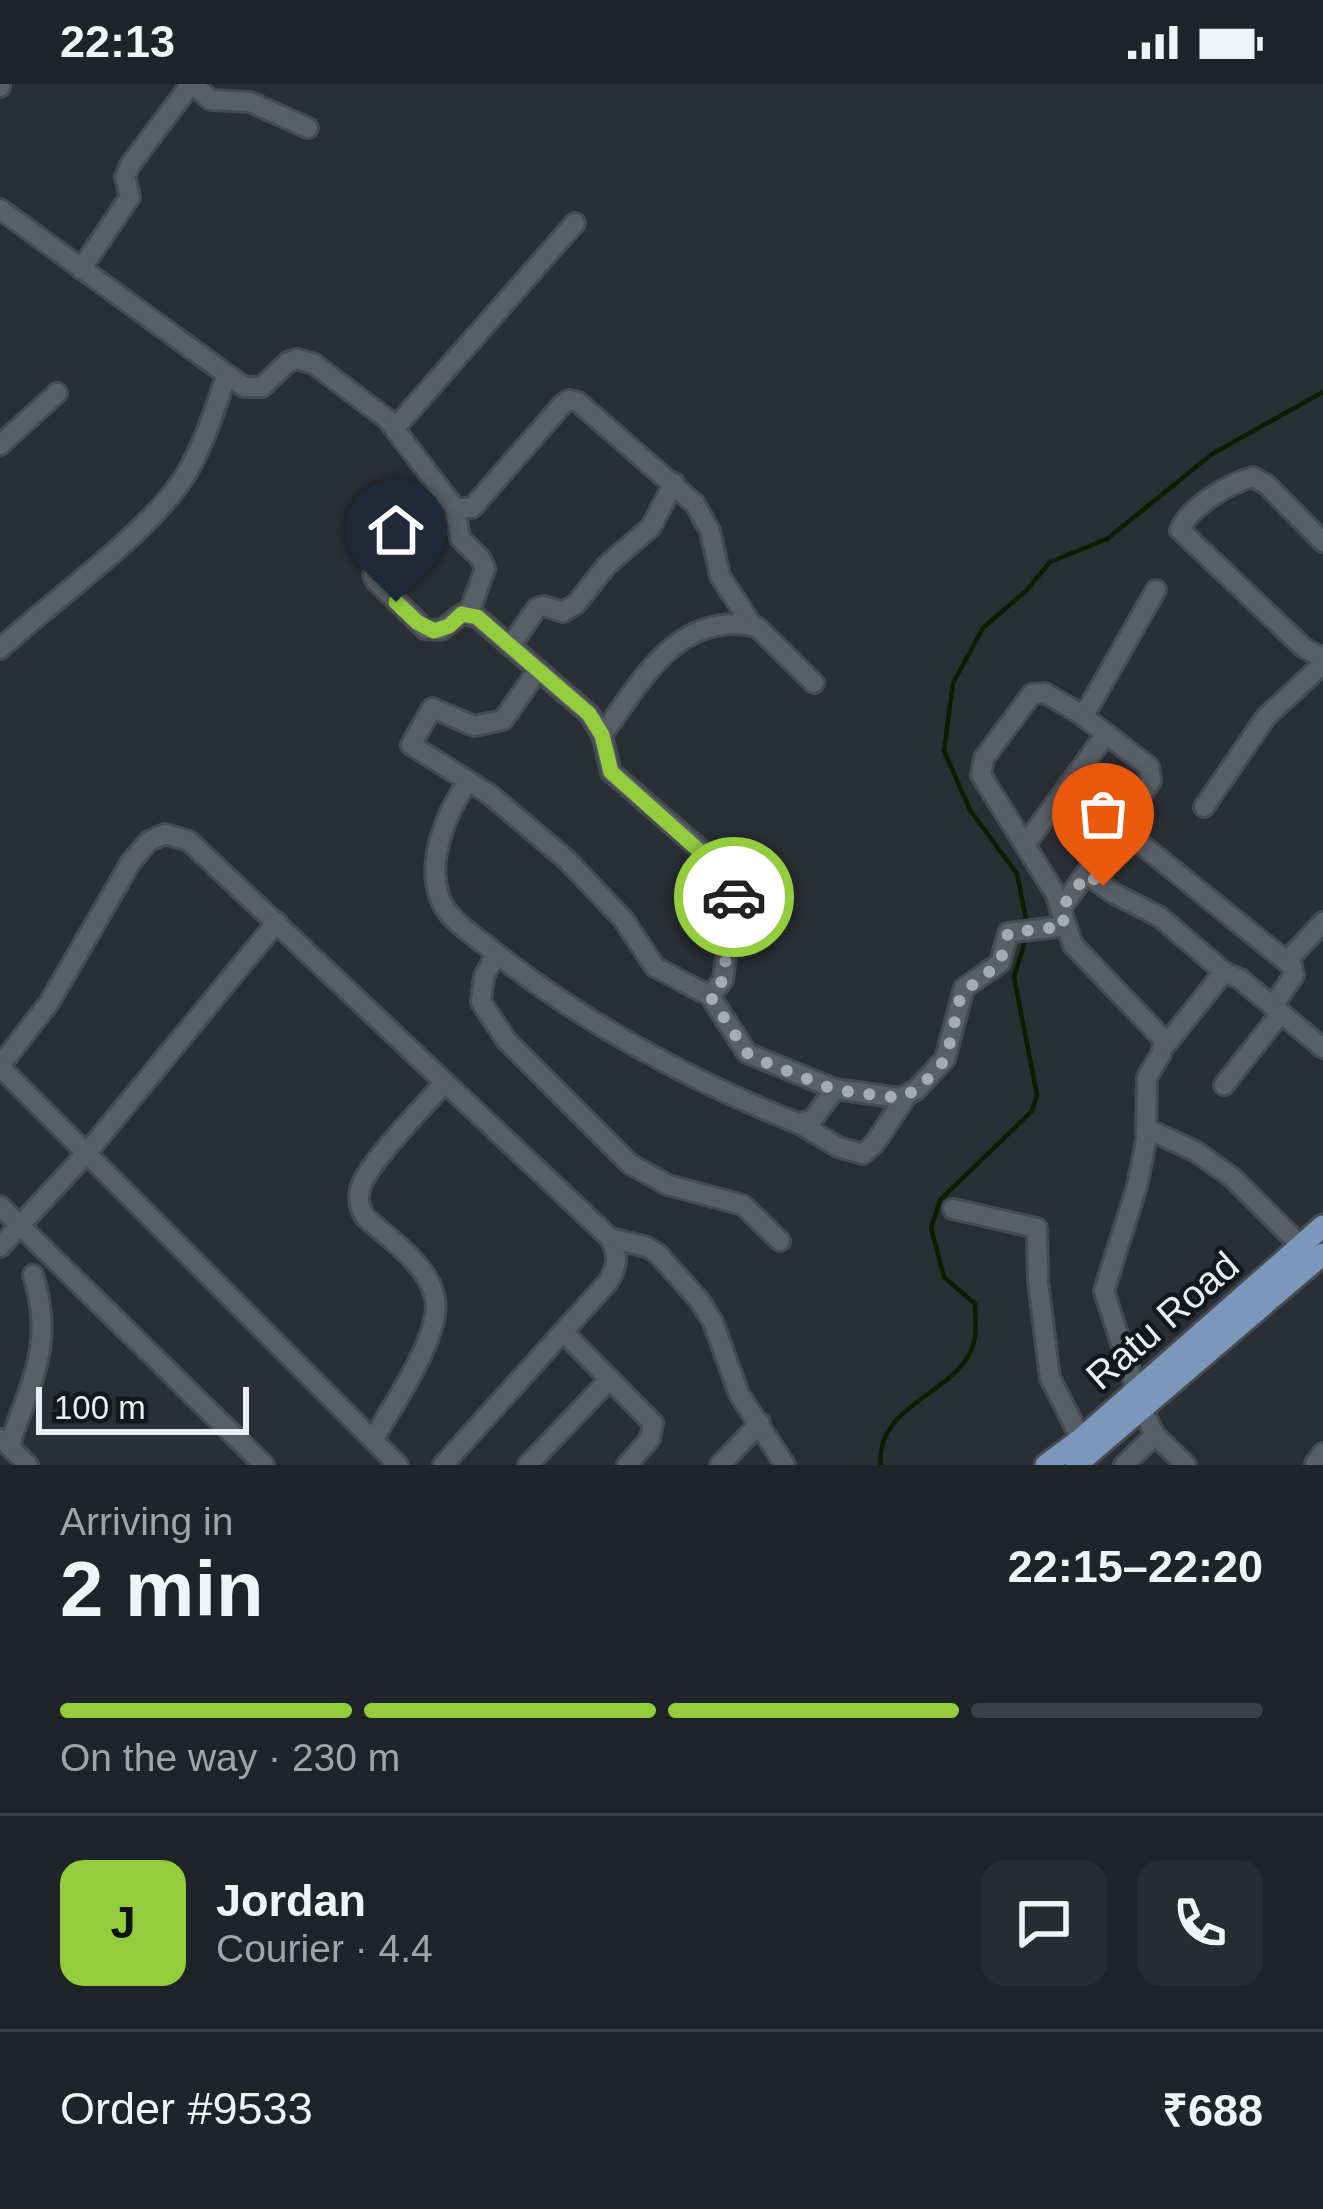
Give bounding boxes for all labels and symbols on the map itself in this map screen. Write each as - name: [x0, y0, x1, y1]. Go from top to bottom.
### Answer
- pin: [345, 479, 447, 602]
- pin: [1052, 763, 1154, 886]
- courier: [674, 837, 794, 957]
- street label: Ratu Road: [1078, 1243, 1247, 1398]
- scale bar: [36, 1381, 249, 1434]

